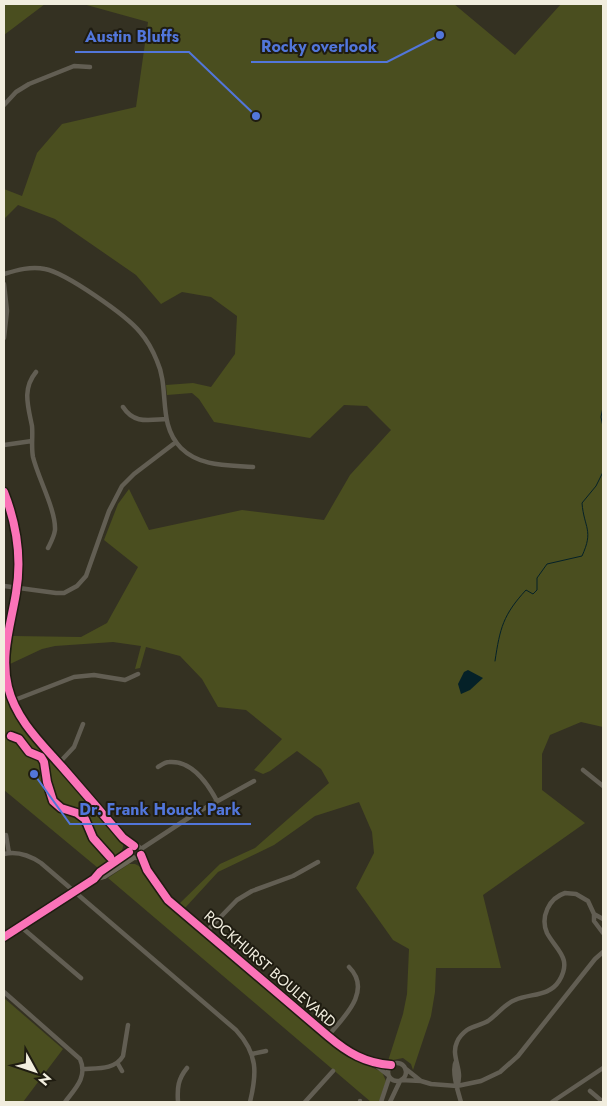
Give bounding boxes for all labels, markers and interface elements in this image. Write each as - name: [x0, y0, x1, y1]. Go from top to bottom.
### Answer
- callout: Austin Bluffs: [75, 21, 189, 52]
- text: Austin Bluffs: [84, 25, 179, 48]
- callout: Rocky overlook: [251, 31, 387, 62]
- text: Rocky overlook: [261, 35, 378, 58]
- callout: Dr. Frank Houck Park: [70, 793, 251, 824]
- text: Dr. Frank Houck Park: [79, 798, 241, 821]
- street label: ROCKHURST BOULEVARD: [199, 905, 341, 1033]
- north arrow: [10, 1046, 60, 1096]
- text: N: [34, 1069, 56, 1090]

